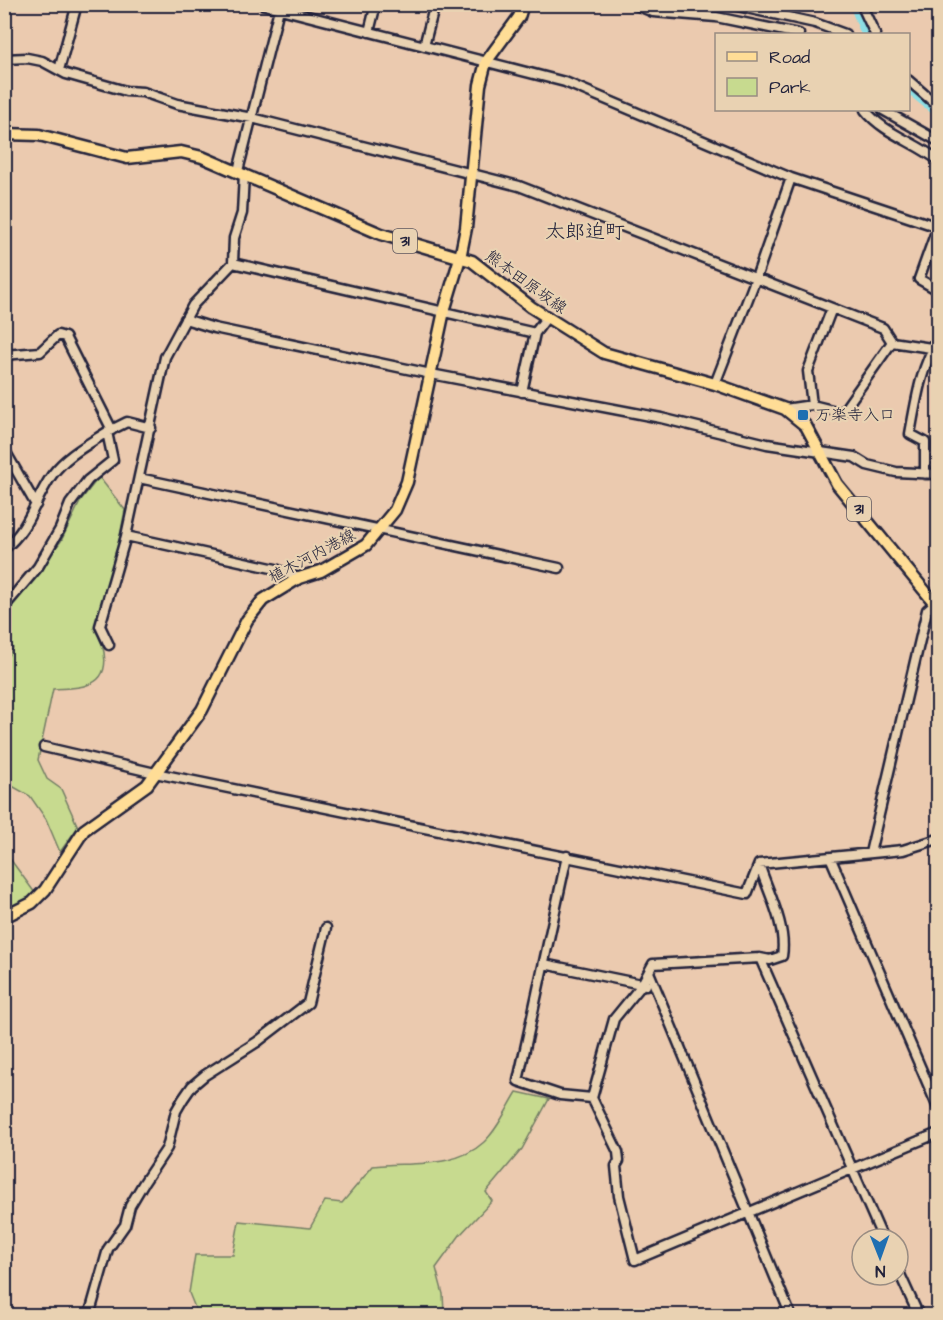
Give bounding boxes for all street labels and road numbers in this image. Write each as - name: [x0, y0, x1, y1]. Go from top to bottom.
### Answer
- road number: 31: [393, 229, 417, 253]
- street label: 熊本田原坂線: [481, 245, 571, 319]
- road number: 31: [847, 497, 871, 521]
- street label: 植木河内港線: [264, 524, 360, 588]

